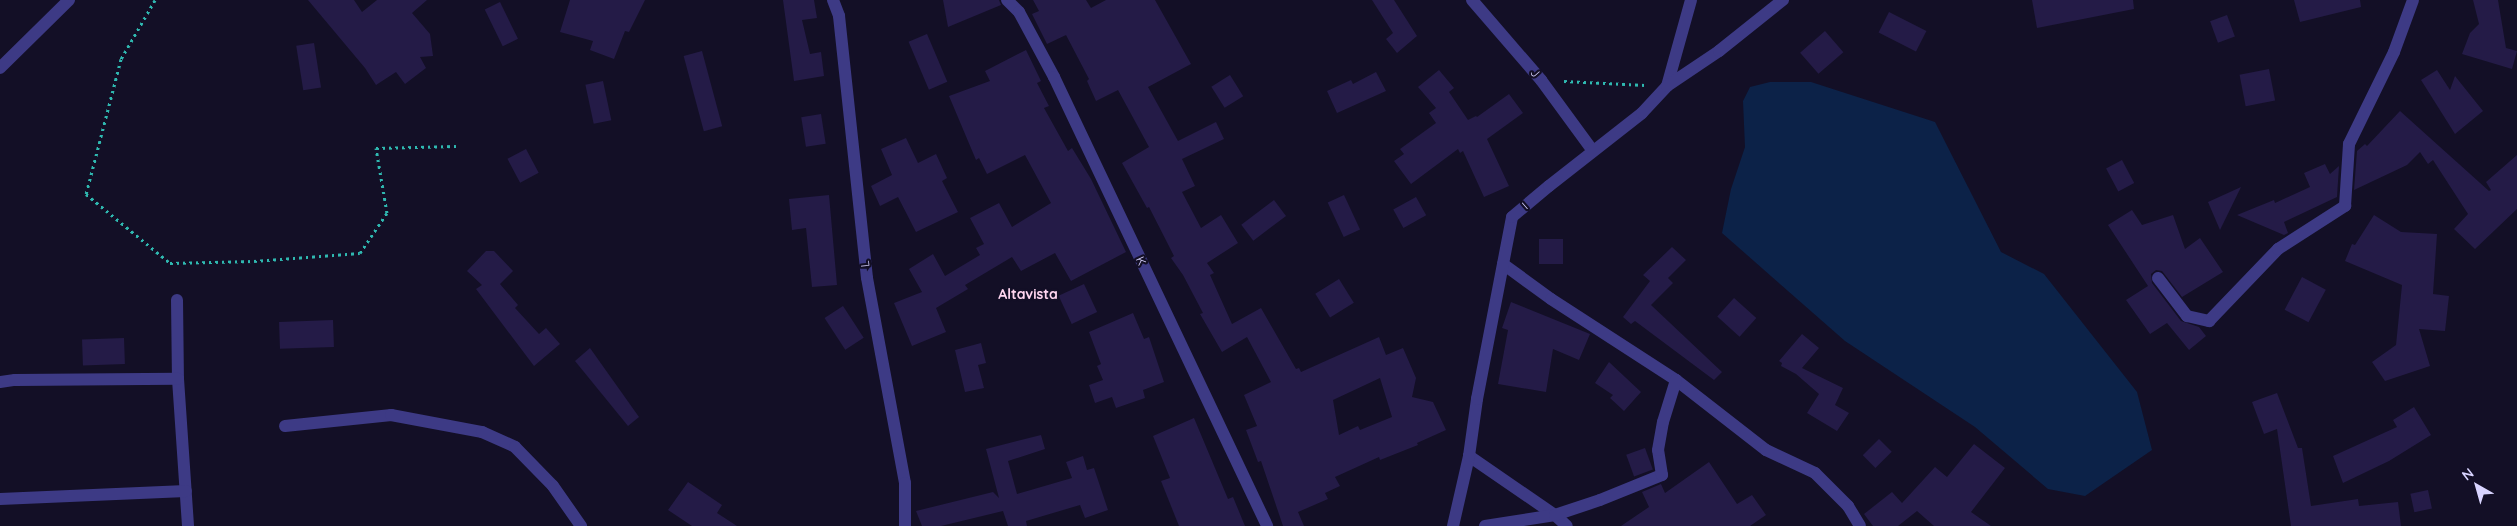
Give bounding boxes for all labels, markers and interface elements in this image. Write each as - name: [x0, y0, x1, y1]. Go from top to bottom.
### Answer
- street label: J: [1527, 66, 1543, 80]
- street label: I: [1519, 200, 1531, 212]
- street label: K: [1133, 254, 1149, 268]
- street label: L: [858, 260, 872, 268]
- district label: Altavista: [998, 286, 1058, 302]
- north arrow: [2452, 461, 2502, 511]
- text: N: [2458, 464, 2477, 484]

